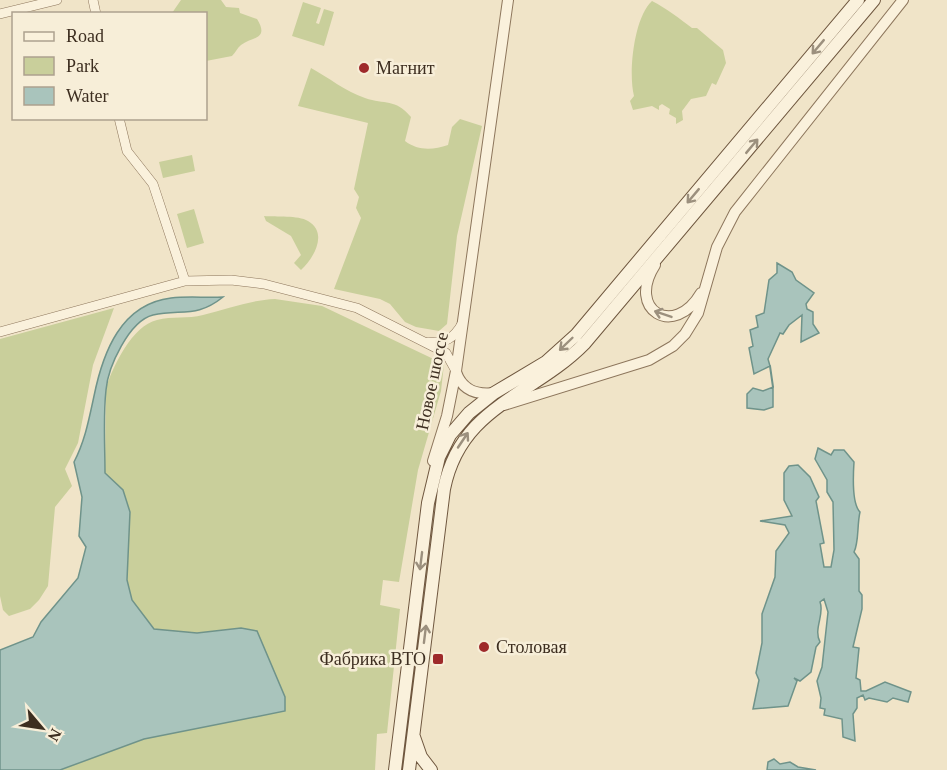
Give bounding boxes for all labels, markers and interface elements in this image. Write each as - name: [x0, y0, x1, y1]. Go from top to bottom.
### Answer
- legend: [12, 12, 207, 120]
- text: Road: [66, 26, 104, 46]
- one-way arrow: [811, 39, 825, 54]
- text: Park: [66, 56, 99, 76]
- place label: Магнит: [376, 58, 435, 78]
- marker: Магнит: [357, 61, 371, 75]
- text: Water: [66, 86, 109, 106]
- one-way arrow: [745, 138, 758, 154]
- one-way arrow: [686, 188, 699, 204]
- one-way arrow: [653, 308, 672, 319]
- street label: Новое шоссе: [412, 330, 452, 432]
- one-way arrow: [558, 337, 573, 352]
- one-way arrow: [457, 432, 469, 448]
- one-way arrow: [416, 551, 427, 571]
- one-way arrow: [420, 624, 431, 644]
- place label: Столовая: [496, 637, 567, 657]
- marker: Столовая: [477, 640, 491, 654]
- place label: Фабрика ВТО: [320, 649, 426, 669]
- marker: Фабрика ВТО: [431, 652, 445, 666]
- north arrow: [12, 698, 72, 758]
- text: N: [44, 726, 65, 745]

